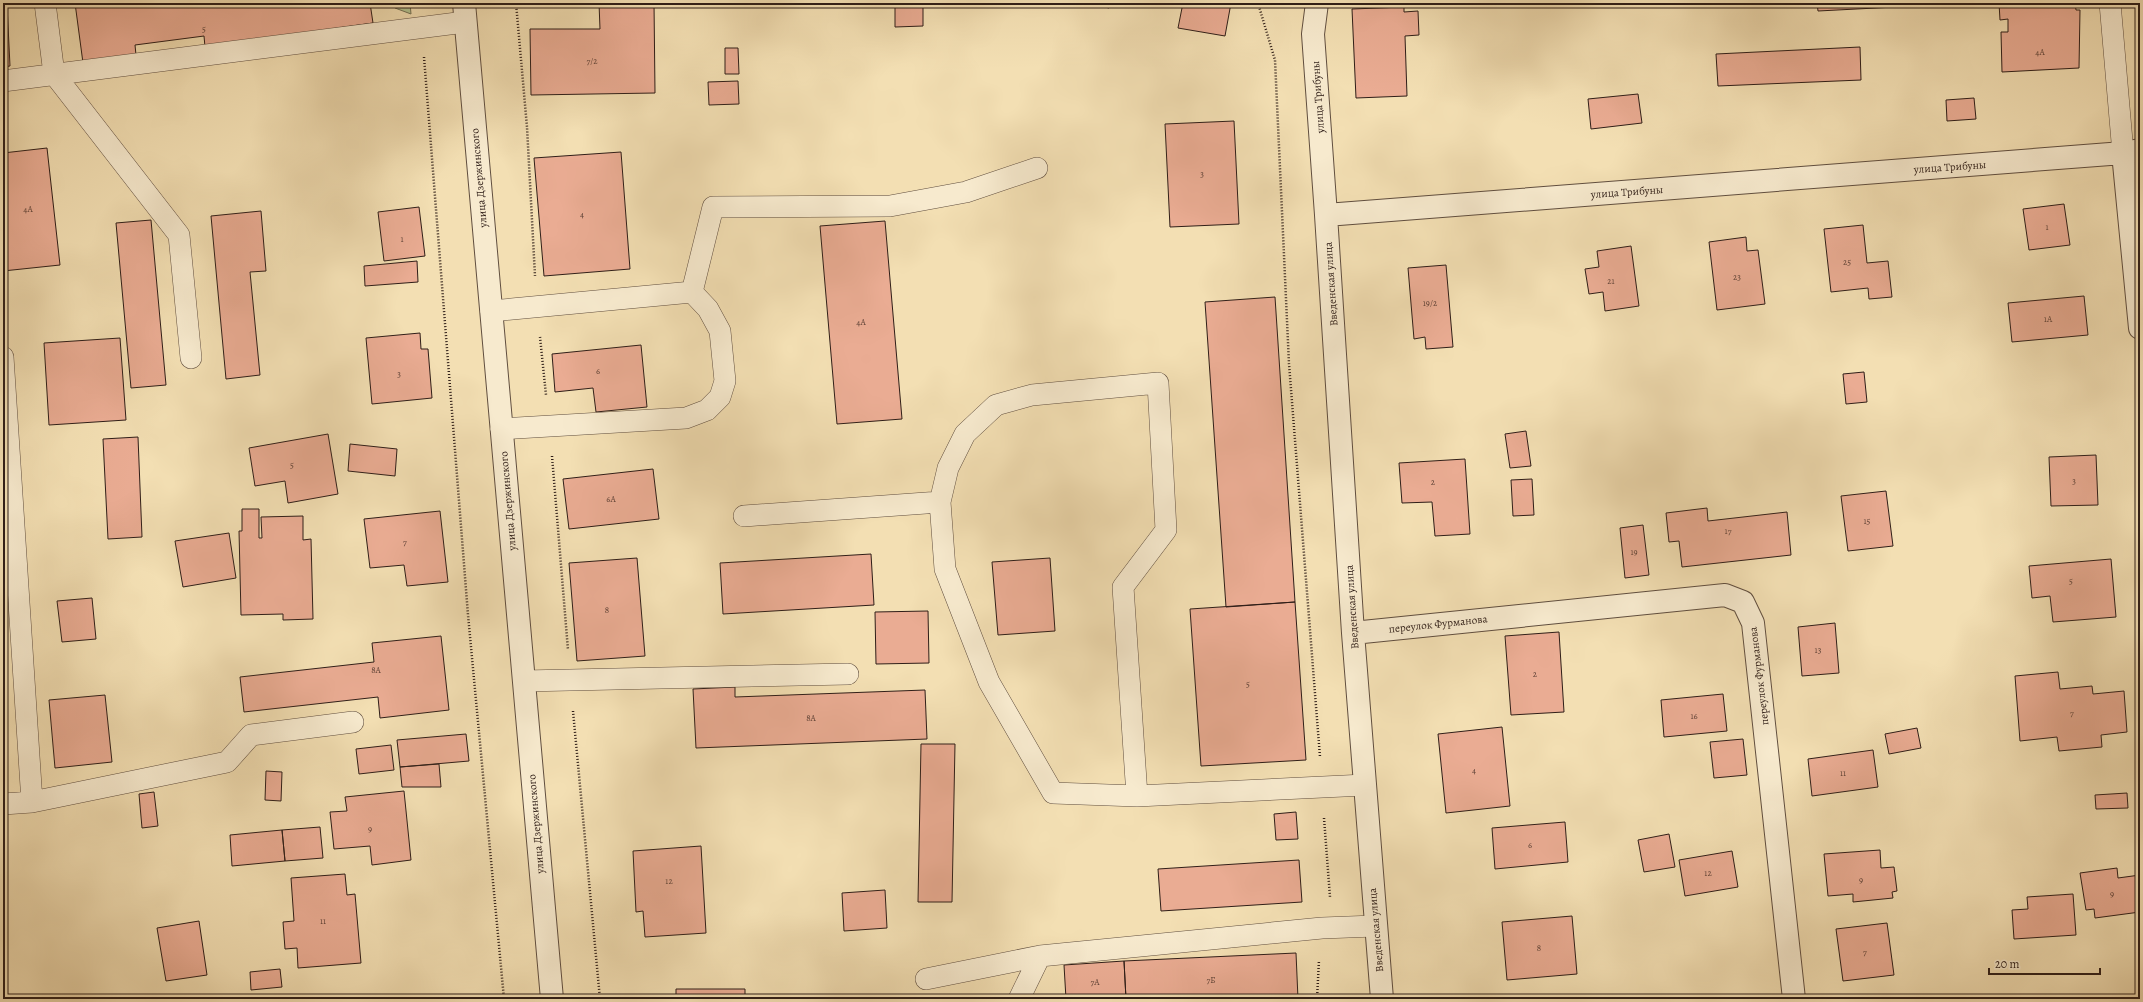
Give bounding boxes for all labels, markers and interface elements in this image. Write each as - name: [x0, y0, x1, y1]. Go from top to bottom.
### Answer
- house number: 5: [202, 23, 206, 35]
- house number: 4А: [2035, 46, 2045, 58]
- house number: 7/2: [586, 55, 598, 67]
- street label: улица Трибуны: [1308, 60, 1328, 135]
- street label: улица Дзержинского: [467, 127, 491, 229]
- street label: улица Трибуны: [1912, 157, 1987, 177]
- house number: 3: [1200, 168, 1204, 180]
- street label: улица Трибуны: [1589, 182, 1664, 202]
- house number: 4А: [23, 203, 33, 215]
- house number: 4: [580, 208, 584, 220]
- house number: 1: [2045, 221, 2049, 233]
- house number: 1: [400, 233, 404, 245]
- street label: Введенская улица: [1321, 240, 1341, 327]
- house number: 25: [1843, 256, 1851, 268]
- house number: 23: [1733, 271, 1741, 283]
- house number: 21: [1607, 275, 1615, 287]
- house number: 19/2: [1423, 297, 1438, 309]
- house number: 1А: [2044, 313, 2053, 325]
- house number: 4А: [856, 316, 866, 328]
- house number: 6: [596, 365, 600, 377]
- house number: 3: [397, 368, 401, 380]
- street label: улица Дзержинского: [496, 450, 520, 552]
- house number: 5: [290, 459, 294, 471]
- house number: 3: [2072, 475, 2076, 487]
- house number: 2: [1431, 476, 1436, 488]
- house number: 6А: [606, 493, 616, 505]
- house number: 15: [1864, 515, 1871, 527]
- house number: 17: [1725, 525, 1732, 537]
- house number: 7: [403, 536, 407, 548]
- house number: 19: [1630, 546, 1638, 558]
- street label: Введенская улица: [1342, 563, 1362, 650]
- house number: 5: [2069, 575, 2073, 587]
- house number: 8: [605, 604, 609, 616]
- street label: переулок Фурманова: [1388, 611, 1489, 637]
- street label: переулок Фурманова: [1745, 625, 1772, 726]
- house number: 13: [1815, 644, 1822, 656]
- house number: 8А: [371, 664, 382, 676]
- house number: 2: [1533, 668, 1538, 680]
- house number: 5: [1246, 678, 1250, 690]
- house number: 7: [2070, 707, 2074, 719]
- house number: 16: [1690, 710, 1698, 722]
- house number: 8А: [806, 712, 817, 724]
- house number: 4: [1472, 764, 1476, 776]
- house number: 11: [1840, 767, 1846, 779]
- street label: улица Дзержинского: [524, 773, 548, 875]
- house number: 9: [368, 823, 372, 835]
- house number: 6: [1528, 839, 1532, 851]
- house number: 12: [1704, 867, 1712, 879]
- house number: 9: [1859, 874, 1863, 886]
- house number: 12: [665, 875, 673, 887]
- street label: Введенская улица: [1365, 886, 1387, 973]
- house number: 9: [2110, 888, 2114, 900]
- house number: 11: [320, 915, 326, 927]
- house number: 8: [1537, 942, 1541, 954]
- house number: 7: [1863, 946, 1867, 958]
- scale bar: [1989, 950, 2100, 976]
- text: 20 m: [1995, 956, 2019, 972]
- house number: 7Б: [1206, 974, 1216, 986]
- house number: 7А: [1090, 976, 1100, 988]

